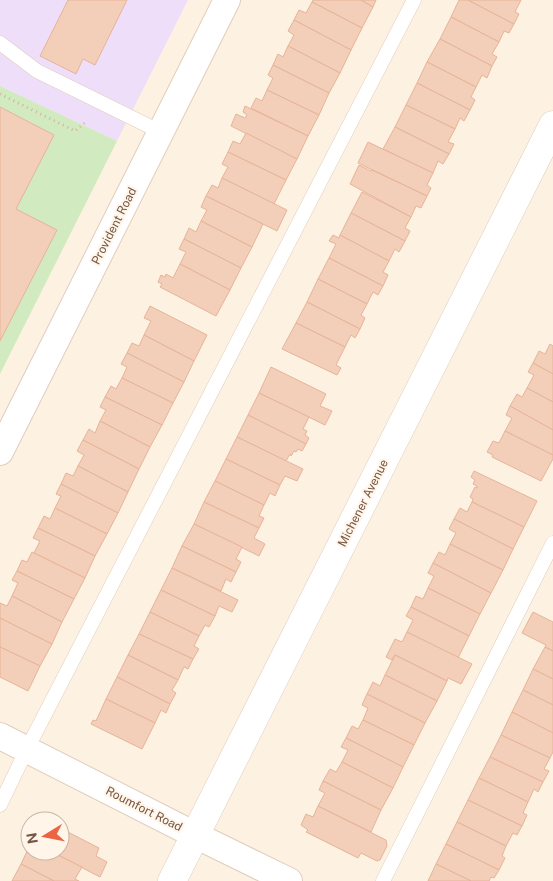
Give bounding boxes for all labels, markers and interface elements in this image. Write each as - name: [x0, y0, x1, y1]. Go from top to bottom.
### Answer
- street label: Provident Road: [89, 185, 139, 267]
- street label: Michener Avenue: [335, 457, 391, 549]
- street label: Roumfort Road: [103, 784, 185, 834]
- north arrow: [20, 811, 70, 861]
- text: N: [23, 831, 41, 845]

